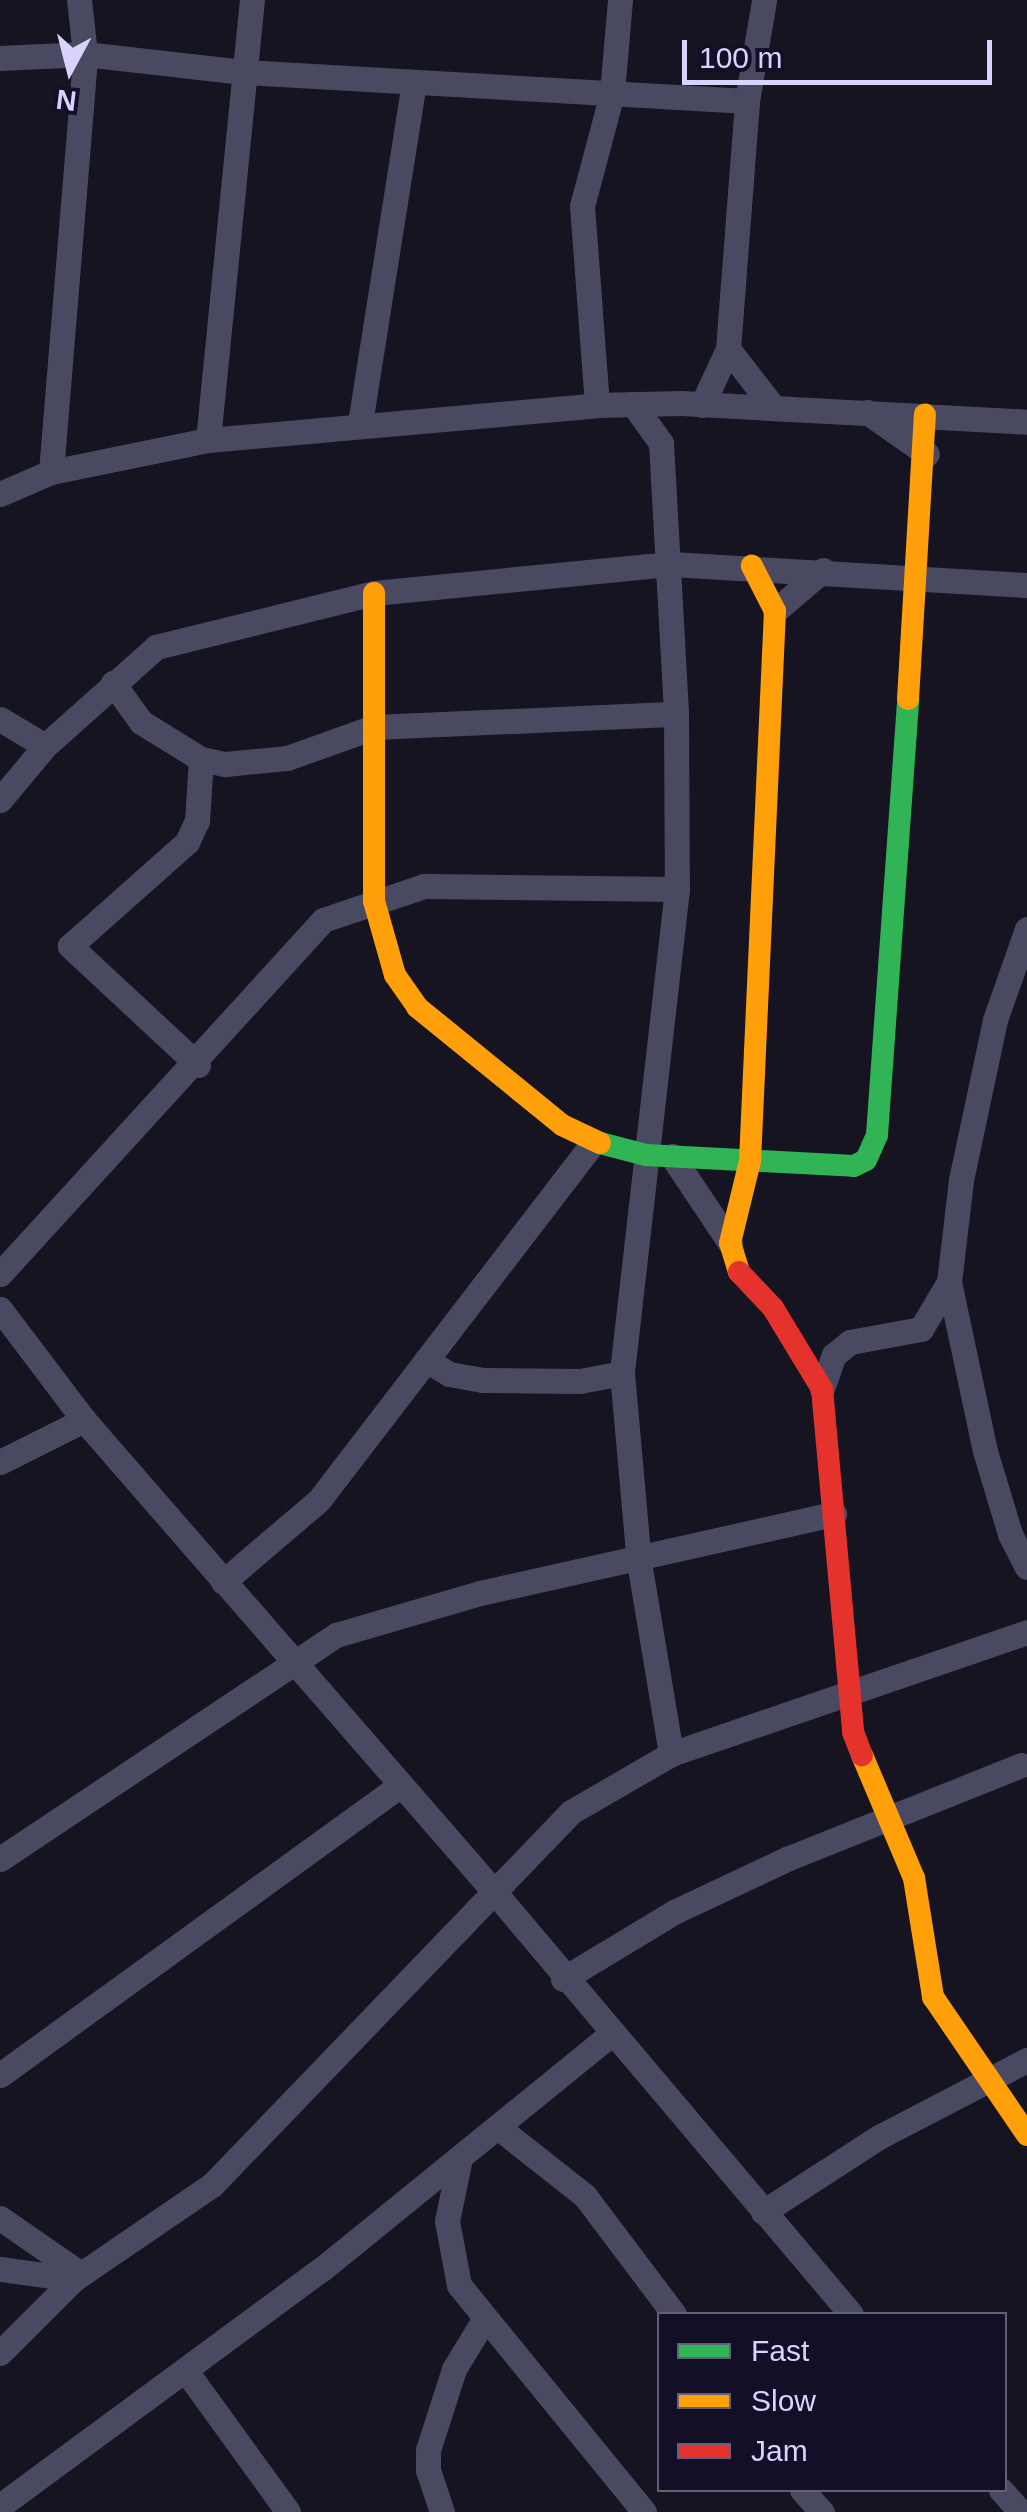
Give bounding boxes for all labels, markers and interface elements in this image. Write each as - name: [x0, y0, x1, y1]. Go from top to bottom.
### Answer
- north arrow: [20, 20, 120, 120]
- scale bar: [687, 20, 997, 82]
- text: 100 m: [699, 41, 782, 74]
- text: N: [54, 84, 78, 117]
- legend: [657, 2312, 1007, 2492]
- text: Fast: [751, 2334, 809, 2367]
- text: Slow: [751, 2384, 816, 2417]
- text: Jam: [751, 2434, 808, 2467]

